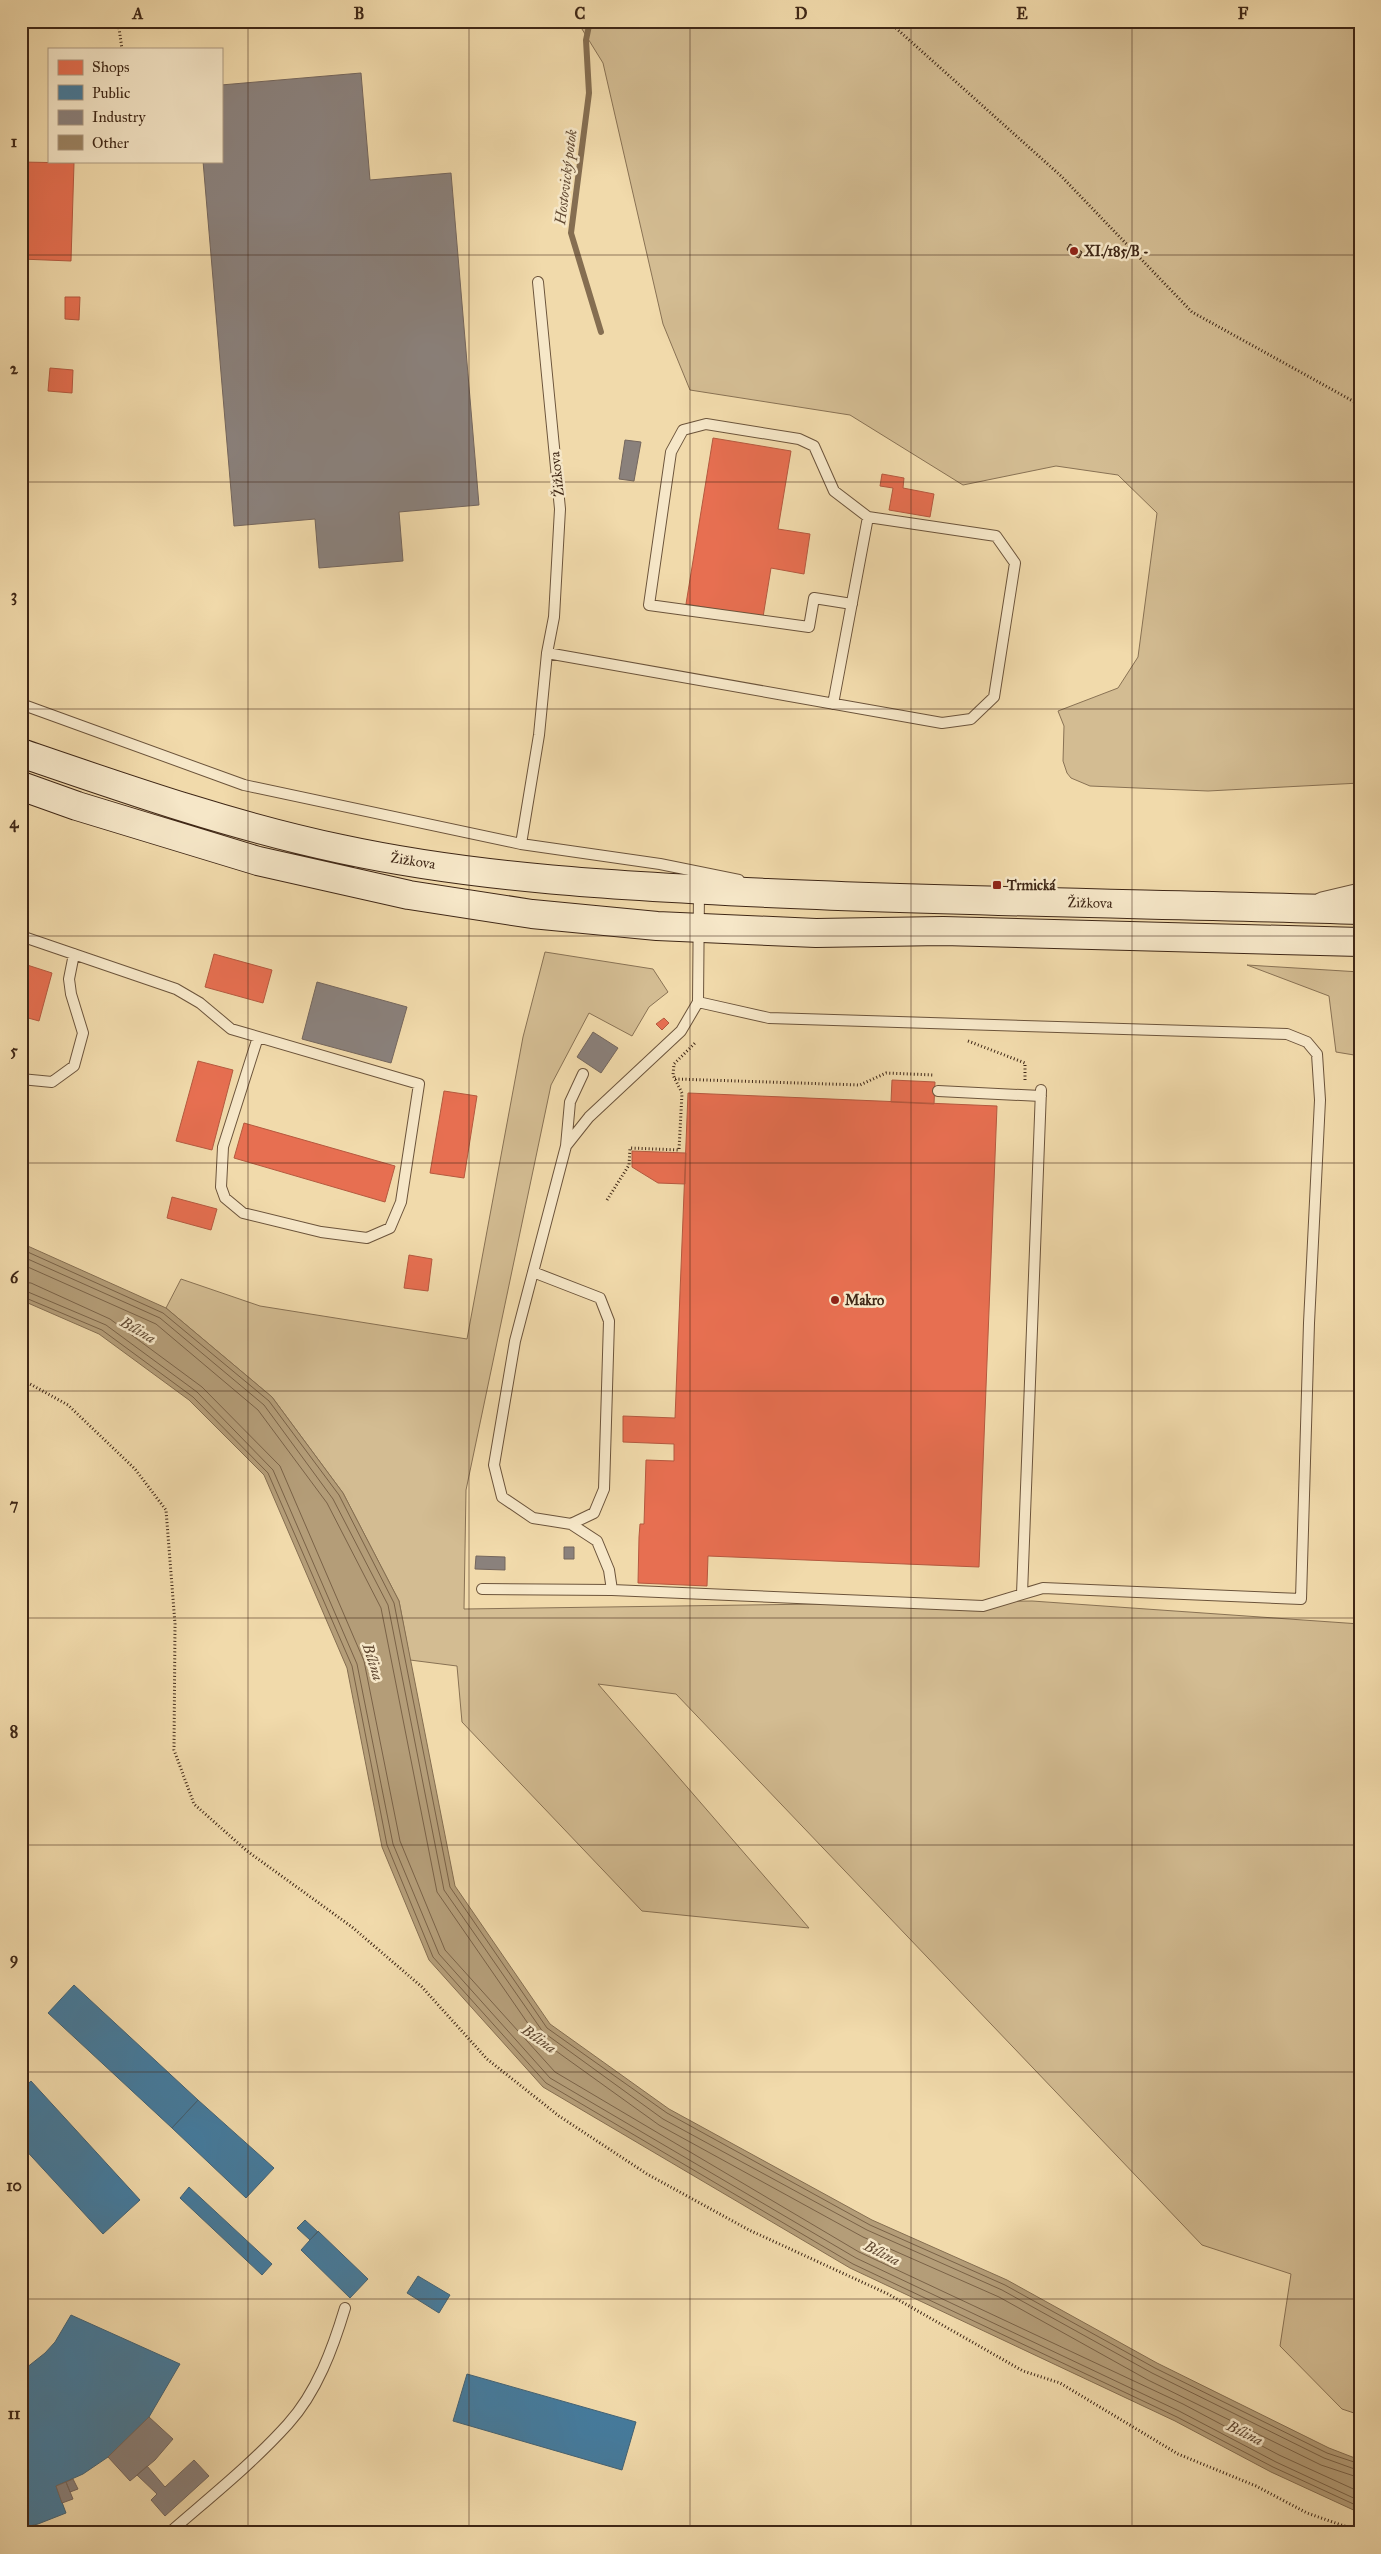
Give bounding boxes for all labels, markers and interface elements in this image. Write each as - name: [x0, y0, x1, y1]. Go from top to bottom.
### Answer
- text: A: [132, 4, 144, 23]
- text: B: [354, 4, 364, 23]
- text: C: [575, 4, 586, 23]
- text: D: [795, 4, 808, 23]
- text: E: [1016, 4, 1028, 23]
- text: F: [1238, 4, 1249, 23]
- legend: [48, 48, 222, 162]
- text: Shops: [92, 58, 130, 76]
- text: Public: [92, 84, 130, 102]
- text: Industry: [92, 108, 146, 126]
- water label: Hostovický potok: [551, 128, 582, 227]
- text: 1: [11, 132, 18, 151]
- text: Other: [92, 134, 129, 152]
- place label: XI./185/B -: [1083, 243, 1149, 260]
- marker: XI./185/B -: [1068, 245, 1080, 257]
- text: 2: [10, 359, 19, 378]
- street label: Žižkova: [544, 451, 568, 498]
- text: 3: [11, 586, 17, 606]
- text: 4: [10, 813, 20, 833]
- street label: Žižkova: [389, 847, 437, 873]
- place label: Trmická: [1006, 877, 1056, 894]
- marker: Trmická: [991, 879, 1003, 891]
- street label: Žižkova: [1067, 892, 1113, 912]
- text: 5: [10, 1041, 18, 1060]
- text: 6: [10, 1268, 19, 1287]
- place label: Makro: [845, 1292, 884, 1309]
- marker: Makro: [829, 1294, 841, 1306]
- water label: Bílina: [116, 1312, 159, 1347]
- text: 7: [10, 1495, 19, 1514]
- water label: Bílina: [358, 1640, 387, 1683]
- text: 8: [10, 1722, 18, 1741]
- text: 9: [10, 1949, 18, 1969]
- water label: Bílina: [518, 2020, 560, 2057]
- text: 10: [6, 2176, 22, 2195]
- water label: Bílina: [860, 2236, 903, 2270]
- text: 11: [8, 2404, 21, 2423]
- water label: Bílina: [1223, 2416, 1266, 2449]

